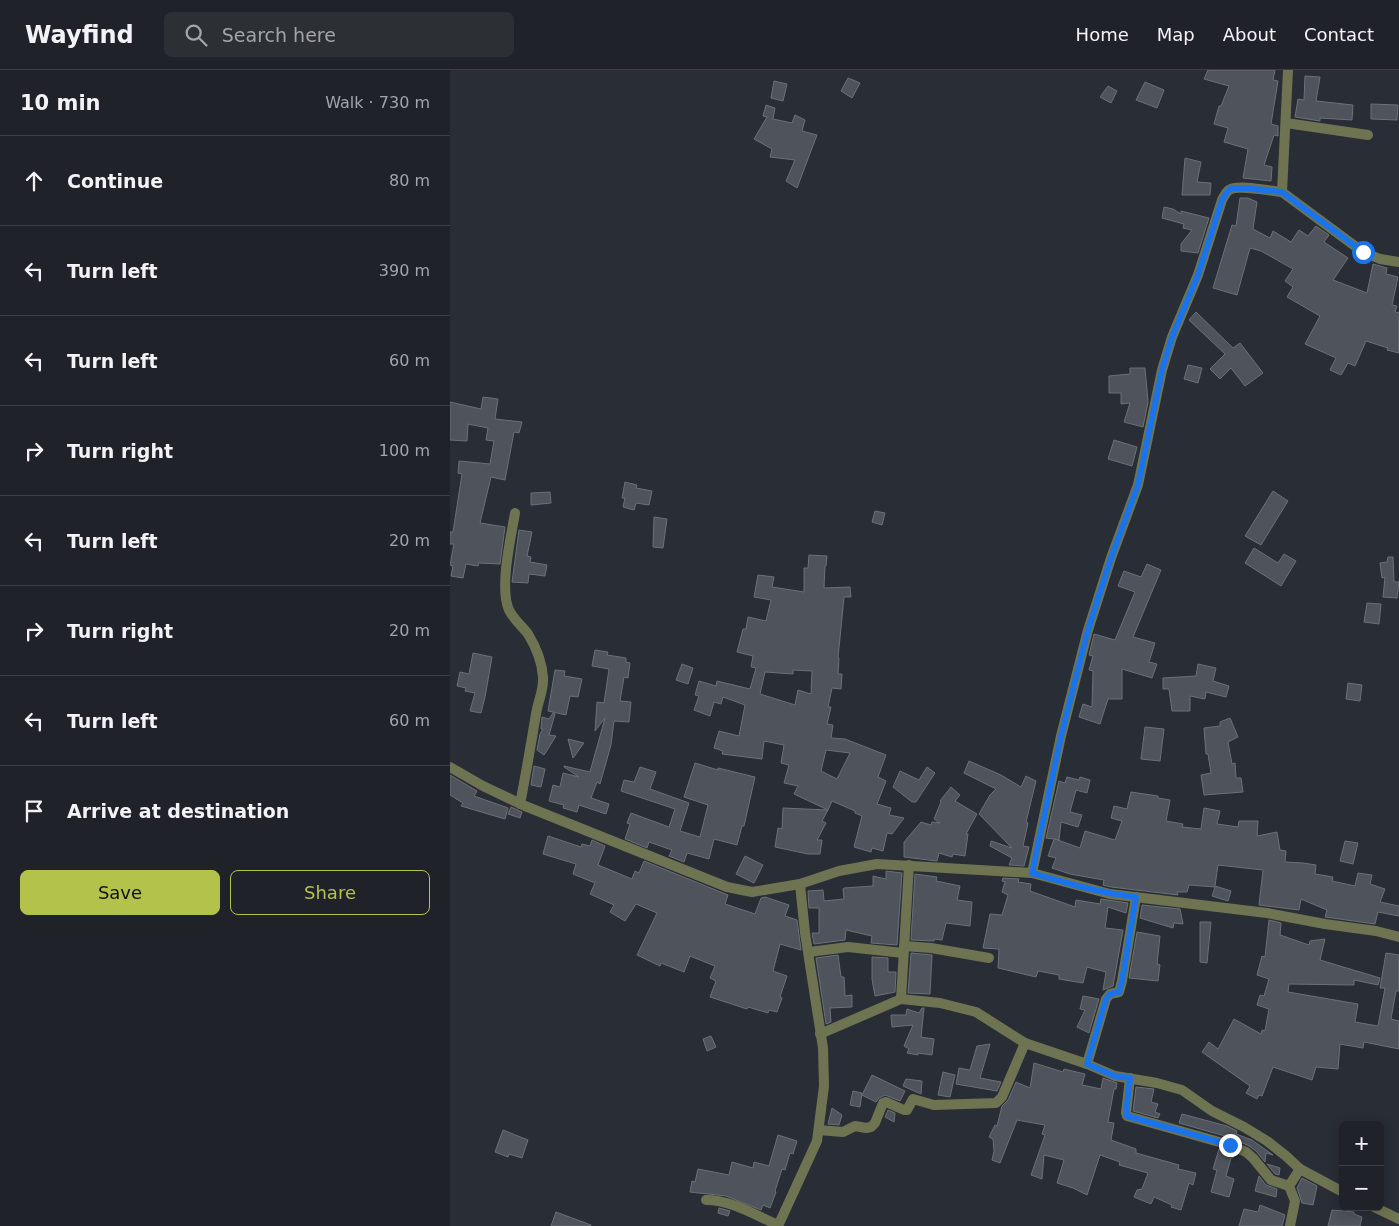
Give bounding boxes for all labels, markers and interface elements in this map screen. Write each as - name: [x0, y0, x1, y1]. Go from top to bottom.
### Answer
- search box: [164, 12, 514, 57]
- text: Wayfind: [25, 21, 134, 49]
- icon: search: [182, 21, 210, 49]
- text: Search here: [222, 24, 336, 46]
- text: Home: [1076, 24, 1129, 45]
- text: Map: [1157, 24, 1195, 45]
- text: About: [1223, 24, 1276, 45]
- text: Contact: [1304, 24, 1374, 45]
- text: 10 min: [20, 91, 101, 115]
- text: Walk · 730 m: [325, 93, 430, 112]
- icon: ahead: [20, 167, 48, 195]
- text: Continue: [67, 170, 163, 192]
- text: 80 m: [389, 171, 430, 190]
- route start: [1352, 241, 1375, 264]
- icon: left: [20, 257, 48, 285]
- text: Turn left: [67, 260, 158, 282]
- text: 390 m: [379, 261, 430, 280]
- icon: left: [20, 347, 48, 375]
- text: Turn left: [67, 350, 158, 372]
- text: 60 m: [389, 351, 430, 370]
- icon: right: [20, 437, 48, 465]
- text: Turn right: [67, 440, 173, 462]
- text: 100 m: [379, 441, 430, 460]
- icon: left: [20, 527, 48, 555]
- text: Turn left: [67, 530, 158, 552]
- text: 20 m: [389, 531, 430, 550]
- icon: right: [20, 617, 48, 645]
- text: Turn right: [67, 620, 173, 642]
- text: 20 m: [389, 621, 430, 640]
- icon: left: [20, 707, 48, 735]
- text: Turn left: [67, 710, 158, 732]
- text: 60 m: [389, 711, 430, 730]
- icon: arrive: [20, 797, 48, 825]
- text: Arrive at destination: [67, 800, 289, 822]
- button: Save: [20, 870, 220, 915]
- button: Share: [230, 870, 430, 915]
- map controls: [1339, 1121, 1384, 1211]
- button: +: [1339, 1121, 1384, 1166]
- route end: [1219, 1134, 1242, 1157]
- button: −: [1339, 1166, 1384, 1211]

